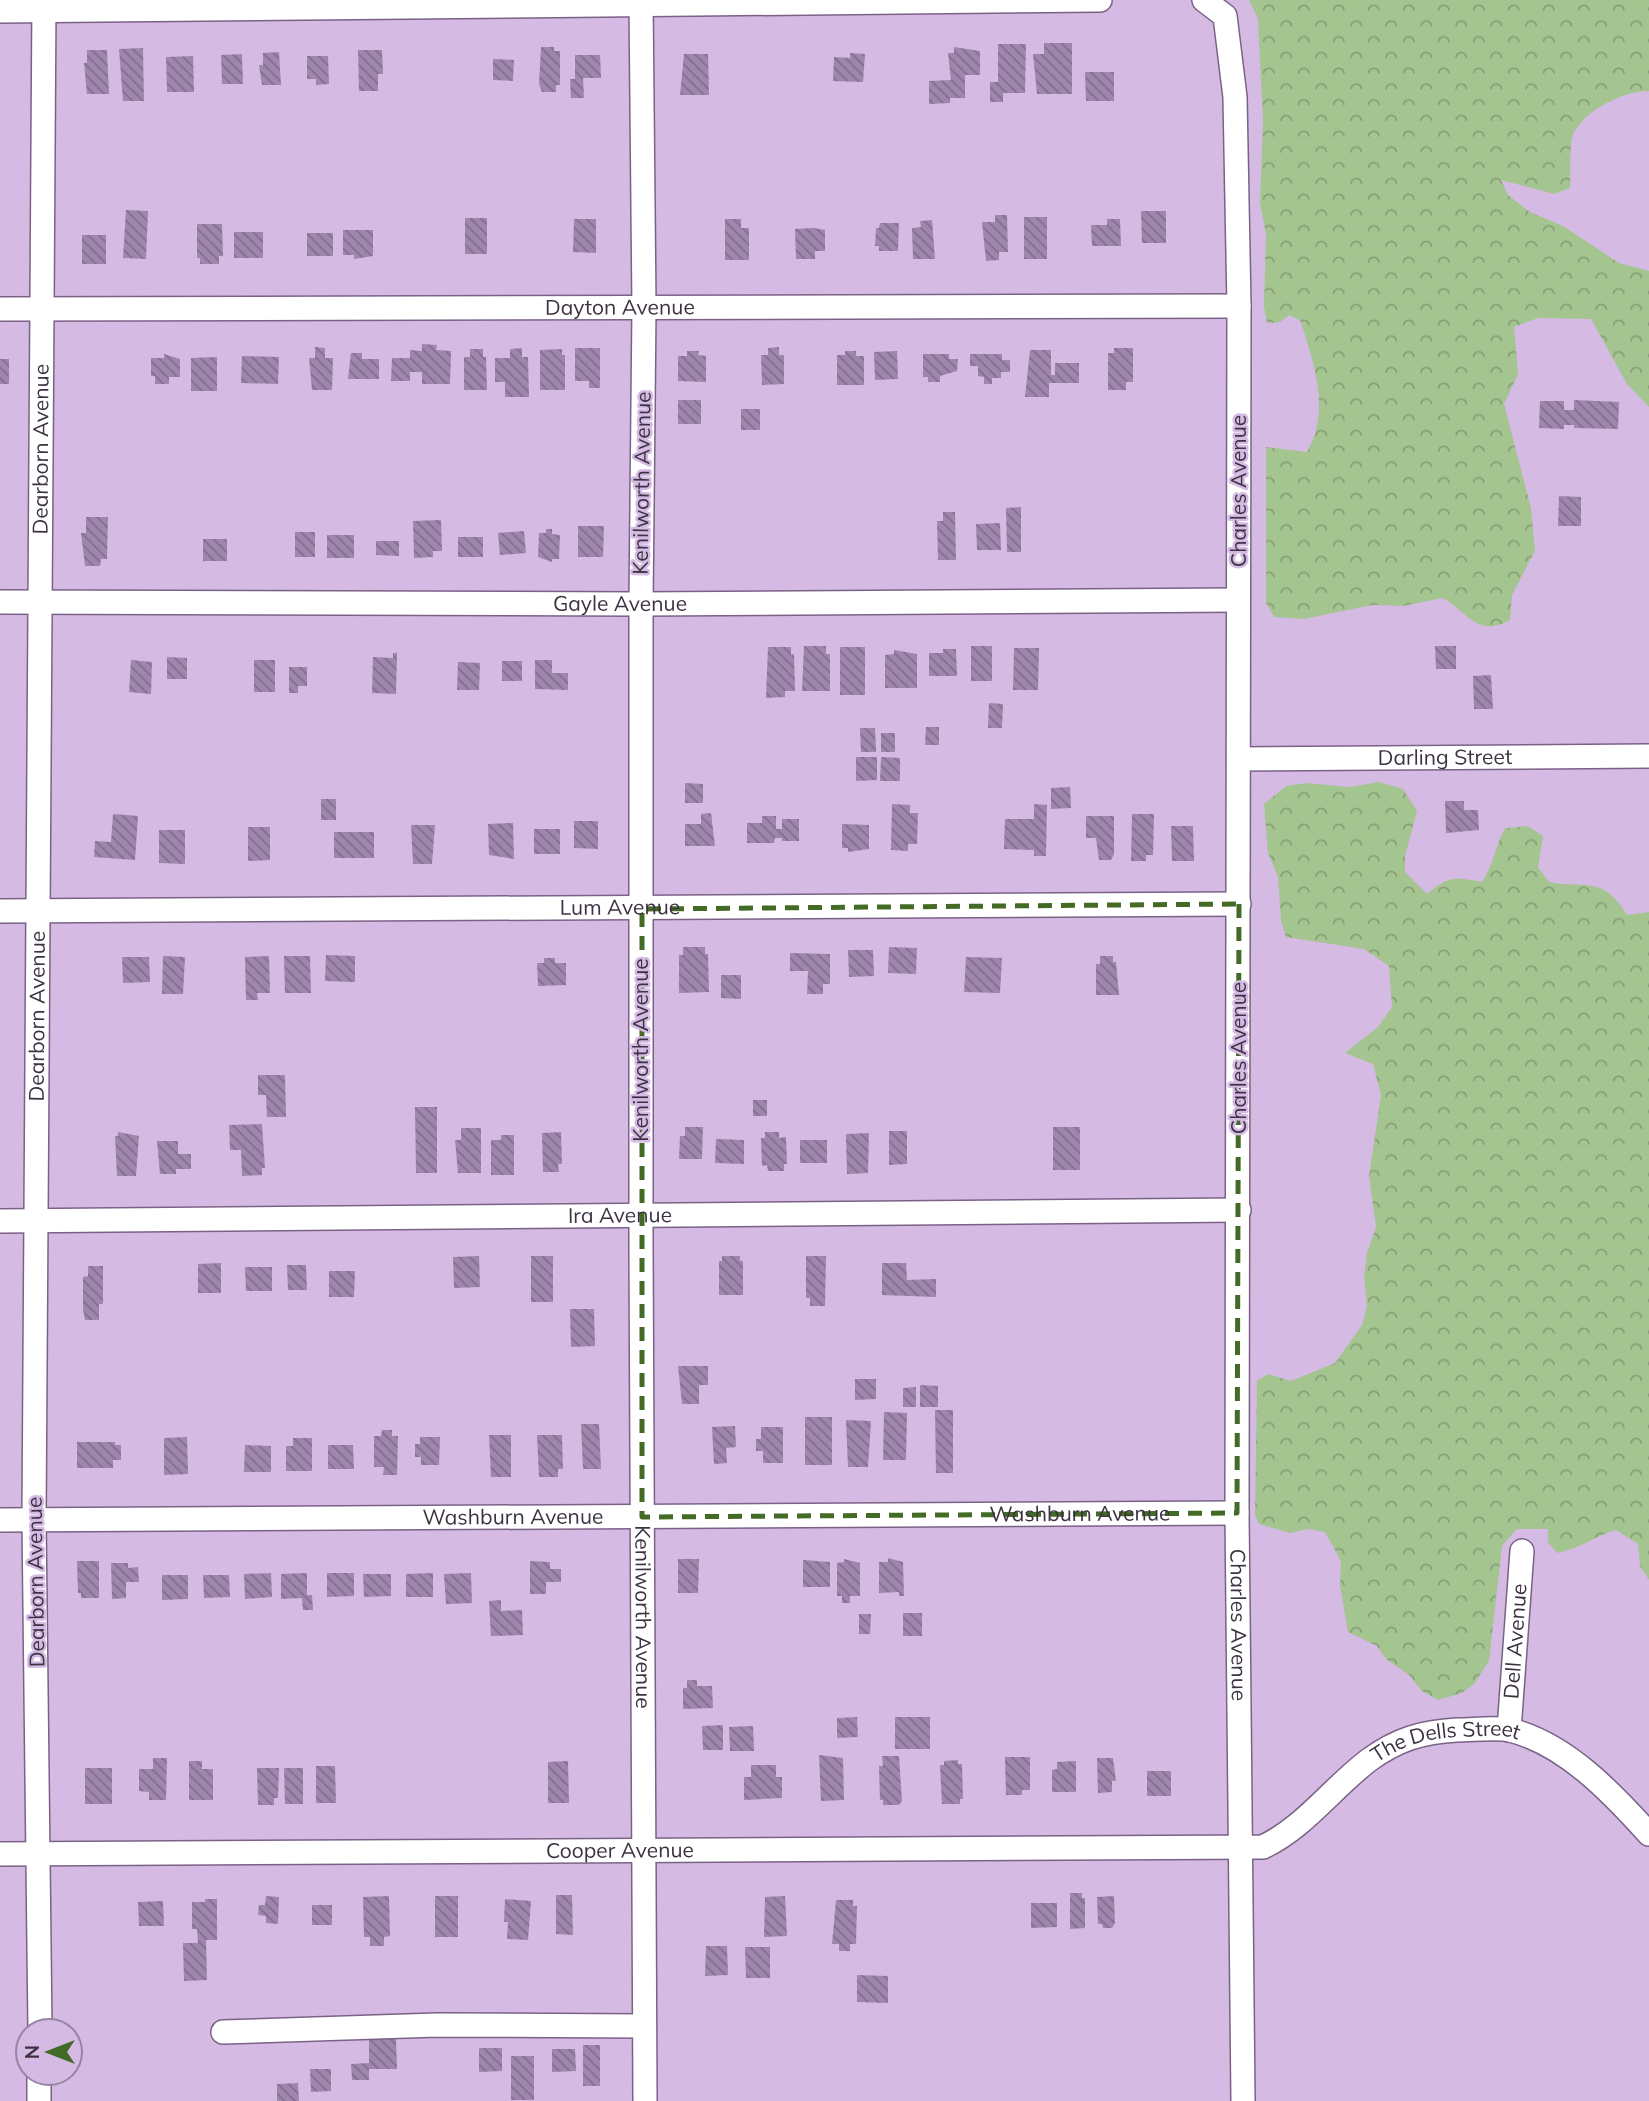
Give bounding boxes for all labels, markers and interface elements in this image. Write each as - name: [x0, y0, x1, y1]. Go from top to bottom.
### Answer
- street label: Dayton Avenue: [545, 293, 695, 320]
- street label: Dearborn Avenue: [26, 364, 54, 534]
- street label: Kenilworth Avenue: [626, 391, 656, 575]
- street label: Charles Avenue: [1225, 415, 1251, 567]
- street label: Gayle Avenue: [553, 590, 687, 616]
- street label: Darling Street: [1378, 743, 1512, 770]
- street label: Lum Avenue: [560, 893, 680, 920]
- street label: Dearborn Avenue: [23, 931, 50, 1101]
- street label: Kenilworth Avenue: [627, 958, 653, 1142]
- street label: Charles Avenue: [1225, 982, 1251, 1134]
- street label: Ira Avenue: [568, 1201, 672, 1228]
- street label: Dearborn Avenue: [21, 1497, 49, 1667]
- street label: Washburn Avenue: [989, 1499, 1170, 1526]
- street label: Washburn Avenue: [422, 1503, 603, 1530]
- street label: Kenilworth Avenue: [630, 1525, 657, 1709]
- street label: Charles Avenue: [1225, 1549, 1253, 1701]
- street label: Dell Avenue: [1497, 1582, 1532, 1700]
- street label: The Dells Street: [1365, 1715, 1524, 1767]
- street label: Cooper Avenue: [546, 1836, 694, 1863]
- north arrow: [14, 2017, 84, 2087]
- text: N: [20, 2045, 44, 2059]

